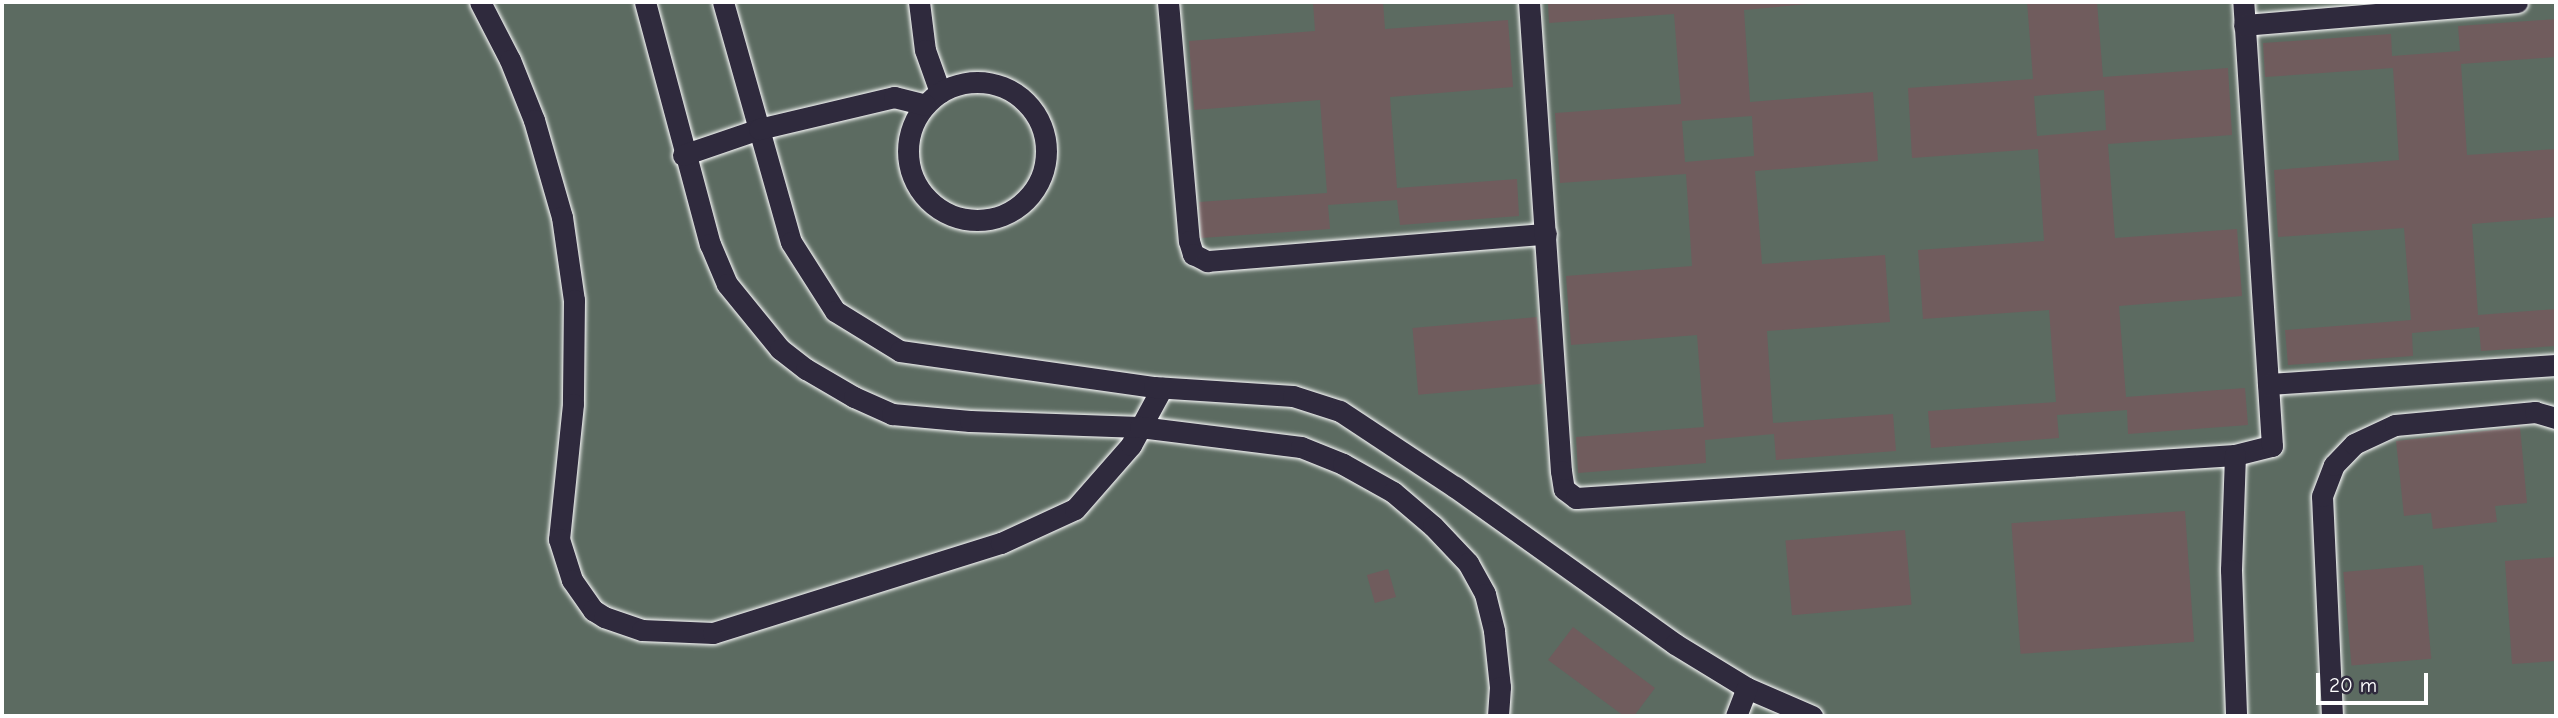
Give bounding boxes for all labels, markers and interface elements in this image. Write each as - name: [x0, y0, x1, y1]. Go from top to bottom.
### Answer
- scale bar: [2320, 658, 2432, 702]
- text: 20 m: [2329, 673, 2377, 697]

